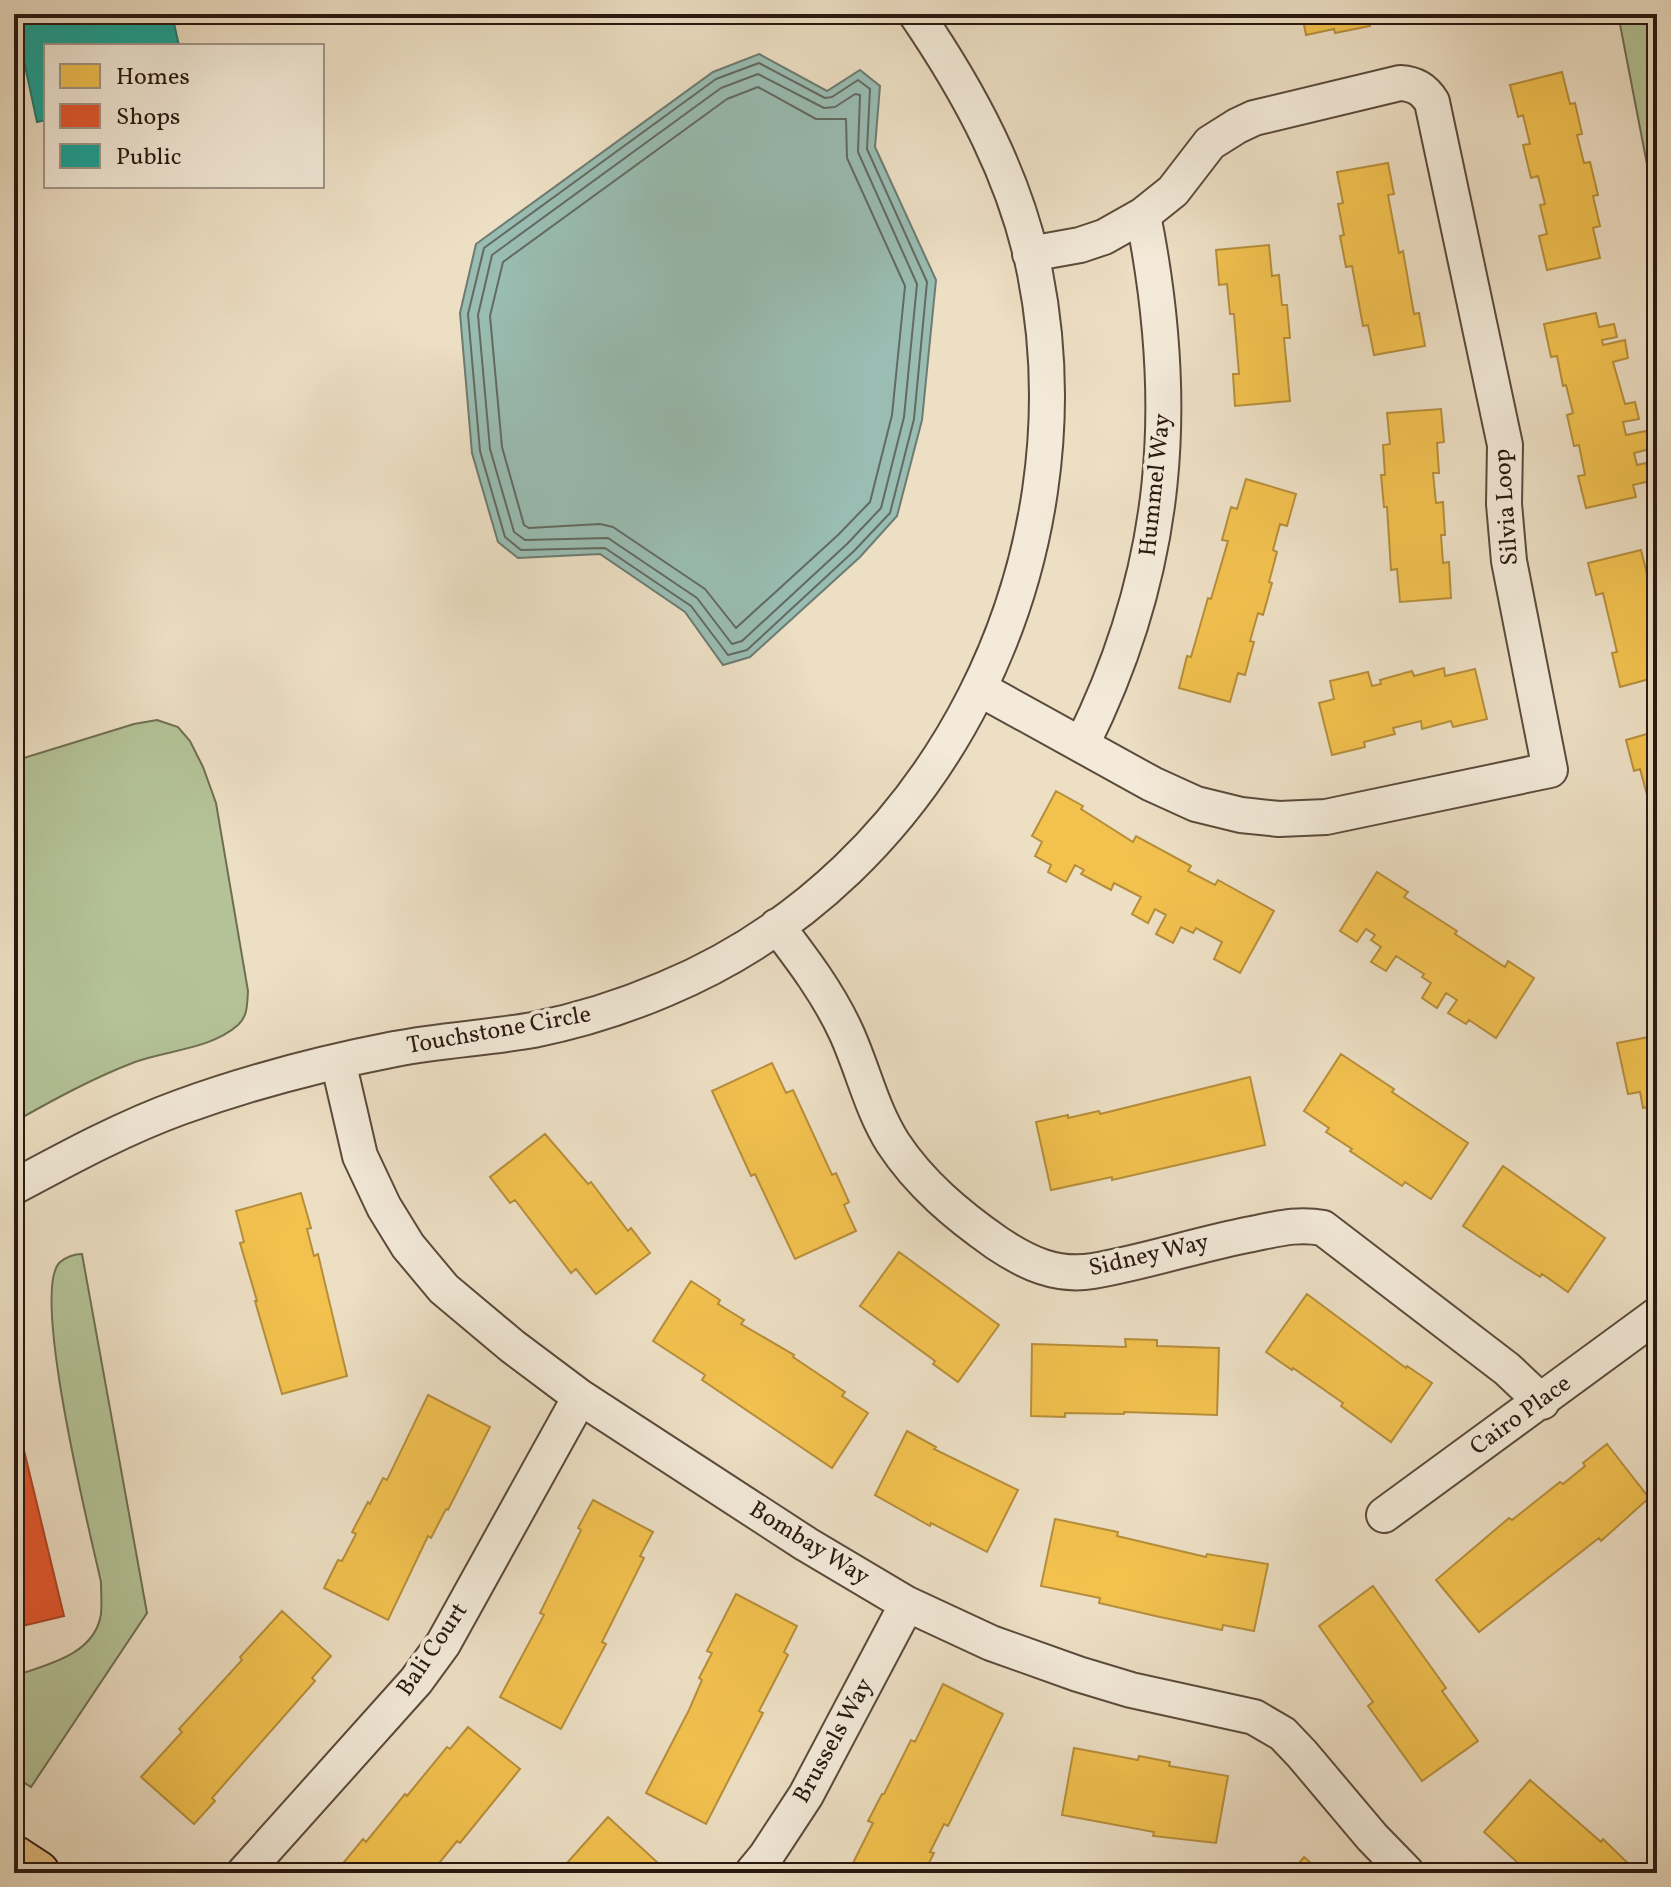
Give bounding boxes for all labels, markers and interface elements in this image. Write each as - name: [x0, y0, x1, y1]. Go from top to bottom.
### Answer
- legend: [44, 44, 324, 188]
- text: Homes: [116, 61, 190, 95]
- text: Shops: [116, 101, 180, 135]
- text: Public: [116, 141, 182, 175]
- street label: Hummel Way: [1132, 412, 1180, 558]
- street label: Silvia Loop: [1486, 447, 1528, 567]
- street label: Touchstone Circle: [404, 998, 594, 1064]
- street label: Sidney Way: [1086, 1226, 1212, 1286]
- street label: Cairo Place: [1463, 1368, 1579, 1464]
- street label: Bombay Way: [742, 1493, 876, 1595]
- street label: Bali Court: [389, 1596, 477, 1704]
- street label: Brussels Way: [786, 1672, 882, 1810]

